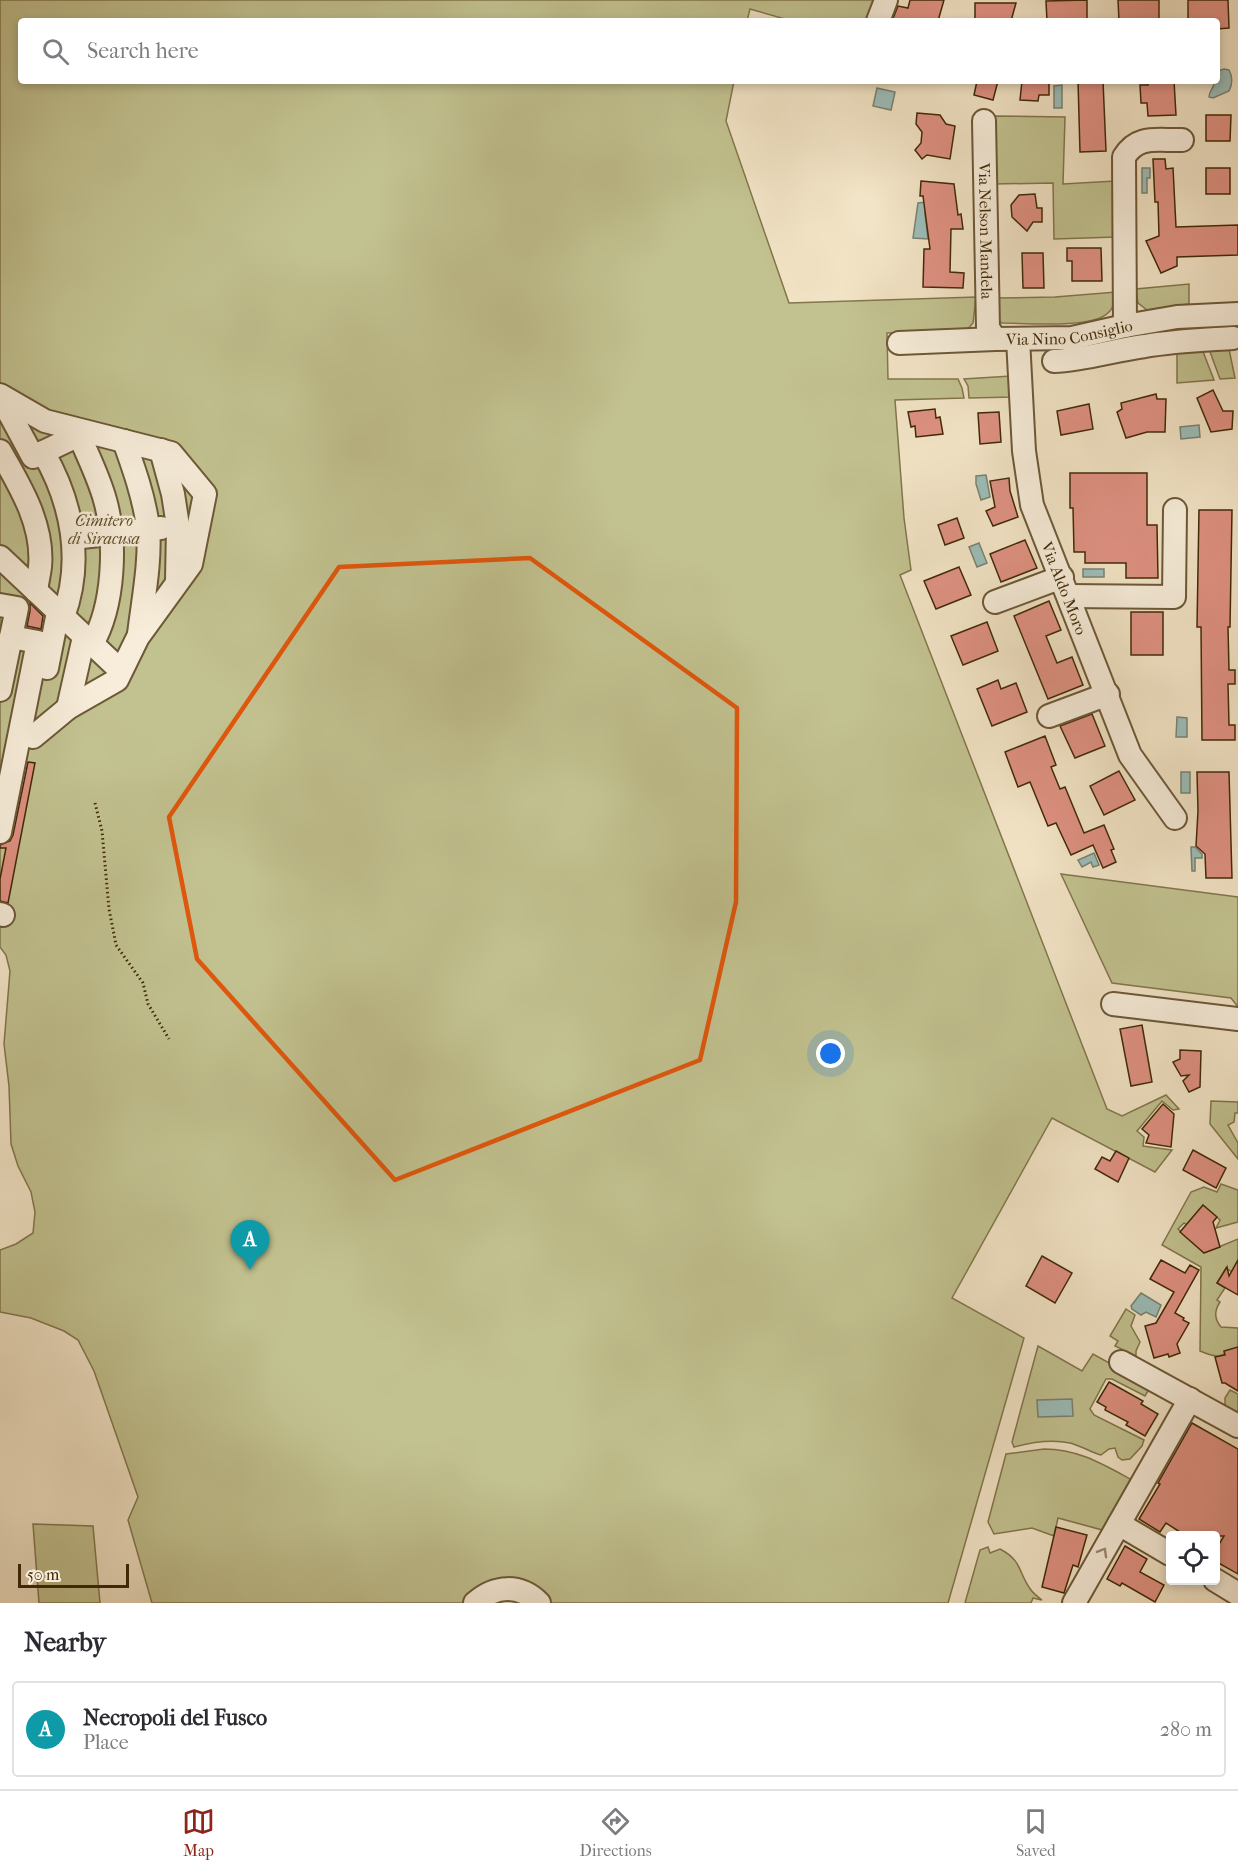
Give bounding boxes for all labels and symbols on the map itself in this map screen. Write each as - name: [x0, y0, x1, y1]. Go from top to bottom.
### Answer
- street label: Via Nelson Mandela: [975, 162, 997, 300]
- street label: Via Nino Consiglio: [1005, 315, 1134, 348]
- park label: Cimitero di Siracusa: [68, 511, 140, 548]
- street label: Via Aldo Moro: [1037, 538, 1091, 637]
- your location: [816, 1039, 845, 1068]
- pin: A: [230, 1220, 270, 1270]
- one-way arrow: [1096, 1548, 1107, 1558]
- scale bar: [18, 1561, 129, 1588]

